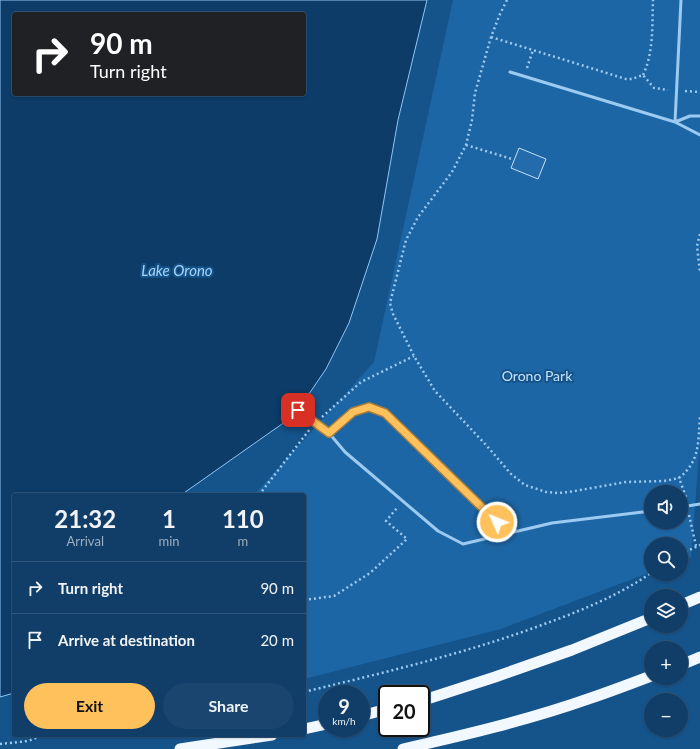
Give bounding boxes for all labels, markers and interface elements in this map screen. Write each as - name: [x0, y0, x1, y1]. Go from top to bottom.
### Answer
- text: 90 m: [90, 26, 153, 60]
- icon: right: [24, 28, 76, 80]
- text: Turn right: [90, 60, 167, 82]
- water label: Lake Orono: [141, 261, 213, 279]
- park label: Orono Park: [502, 367, 573, 384]
- pin: [281, 393, 315, 427]
- icon: arrive: [287, 399, 309, 421]
- map controls: [644, 485, 688, 737]
- button: sound: [644, 485, 688, 529]
- position arrow: [476, 501, 518, 543]
- text: 21:32: [54, 504, 116, 533]
- text: 1: [162, 504, 176, 533]
- text: 110: [222, 504, 264, 533]
- text: Arrival: [67, 533, 104, 549]
- text: min: [159, 533, 180, 549]
- text: m: [237, 533, 248, 549]
- button: search: [644, 537, 688, 581]
- icon: right: [24, 577, 46, 599]
- text: Turn right: [58, 579, 123, 597]
- text: 90 m: [260, 579, 294, 597]
- button: layers: [644, 589, 688, 633]
- icon: arrive: [24, 629, 46, 651]
- text: Arrive at destination: [58, 631, 195, 649]
- text: 20 m: [260, 631, 294, 649]
- button: +: [644, 641, 688, 685]
- button: Exit: [24, 683, 155, 729]
- button: Share: [163, 683, 294, 729]
- speed limit sign: 20: [378, 685, 430, 737]
- button: −: [644, 693, 688, 737]
- text: 9: [338, 694, 350, 718]
- text: km/h: [332, 715, 356, 727]

